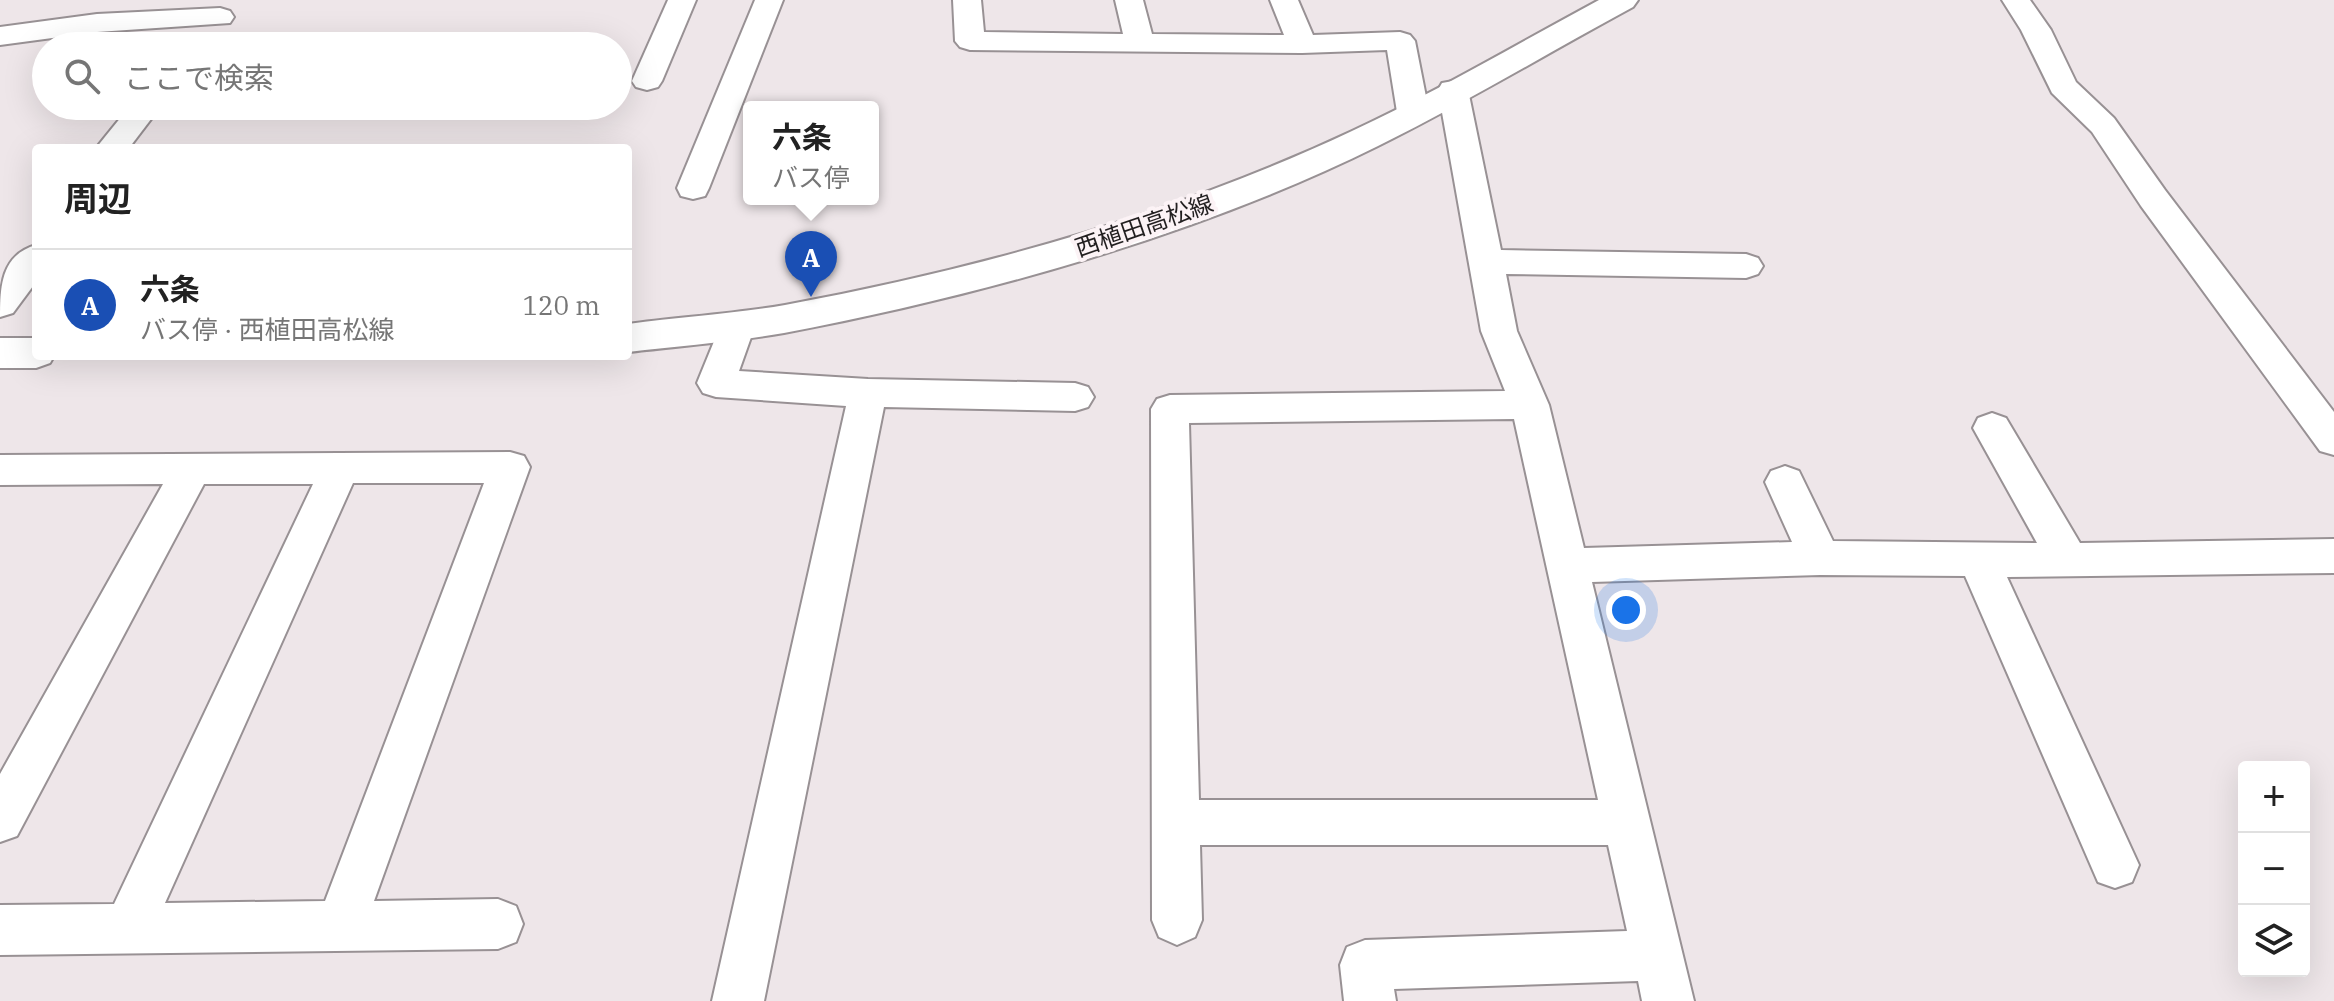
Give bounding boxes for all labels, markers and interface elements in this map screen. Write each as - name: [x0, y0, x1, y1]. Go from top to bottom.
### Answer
- search box: [32, 32, 632, 120]
- icon: search: [60, 54, 104, 98]
- text: ここで検索: [124, 58, 274, 97]
- popup: [743, 101, 879, 205]
- text: 六条: [772, 117, 832, 156]
- text: バス停: [772, 160, 850, 194]
- text: 周辺: [64, 176, 132, 220]
- street label: 西植田高松線: [1071, 186, 1217, 264]
- pin: A: [785, 231, 837, 297]
- text: 六条: [140, 269, 200, 308]
- text: A: [81, 288, 99, 322]
- text: 120 m: [522, 288, 600, 322]
- text: バス停 · 西植田高松線: [140, 312, 395, 346]
- your location: [1606, 590, 1646, 630]
- map controls: [2238, 761, 2310, 977]
- button: +: [2238, 761, 2310, 833]
- button: −: [2238, 833, 2310, 905]
- button: layers: [2238, 905, 2310, 977]

